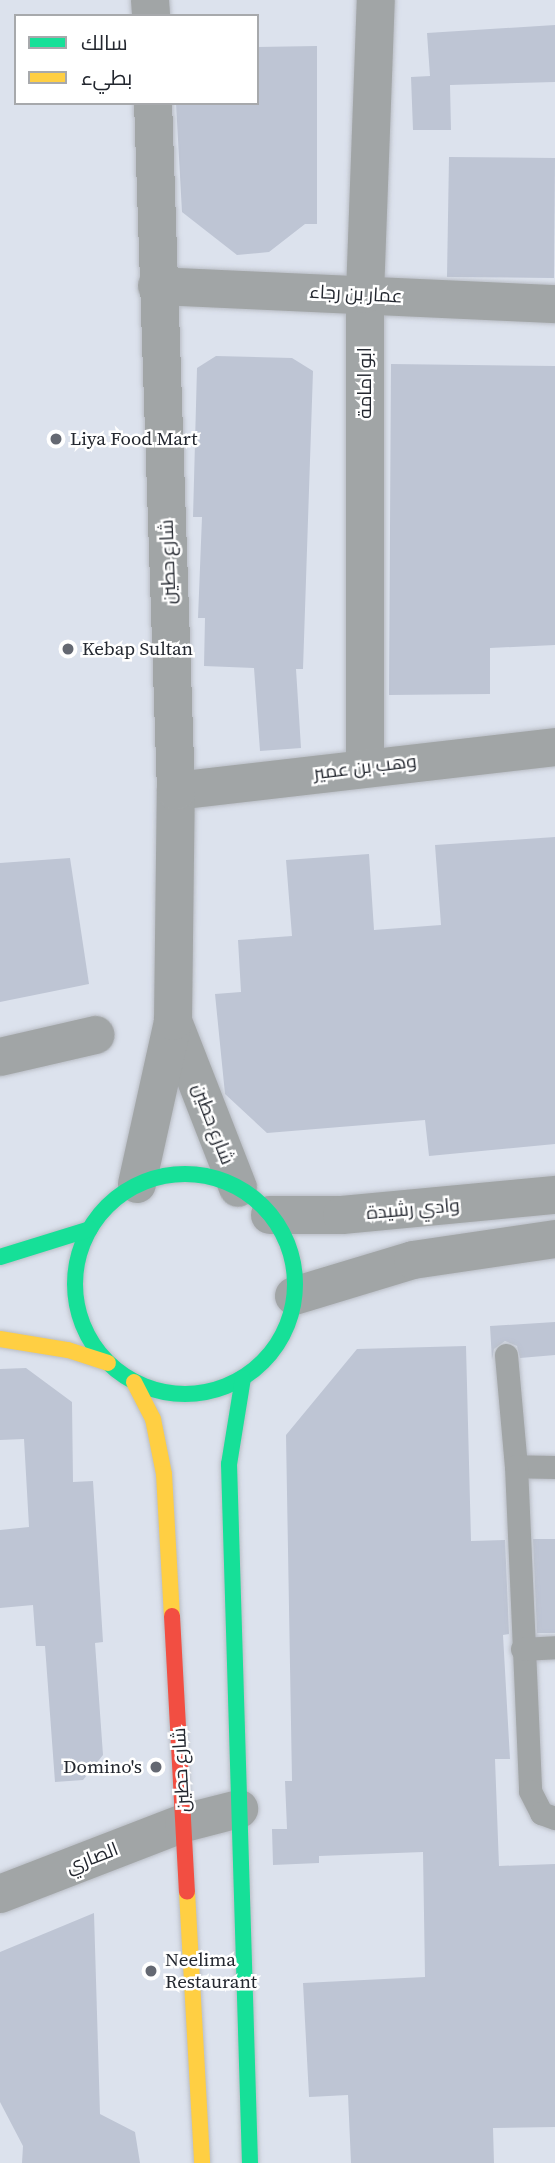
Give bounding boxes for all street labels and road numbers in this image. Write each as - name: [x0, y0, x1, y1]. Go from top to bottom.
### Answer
- street label: عمار بن رجاء: [309, 280, 403, 308]
- street label: ابو امامة: [354, 347, 376, 419]
- street label: شارع حطين: [155, 519, 181, 605]
- street label: وهب بن عمير: [312, 749, 418, 785]
- street label: شارع حطين: [187, 1080, 239, 1168]
- street label: وادي رشيدة: [365, 1194, 461, 1224]
- street label: شارع حطين: [167, 1727, 195, 1813]
- street label: الصاري: [63, 1838, 121, 1878]

